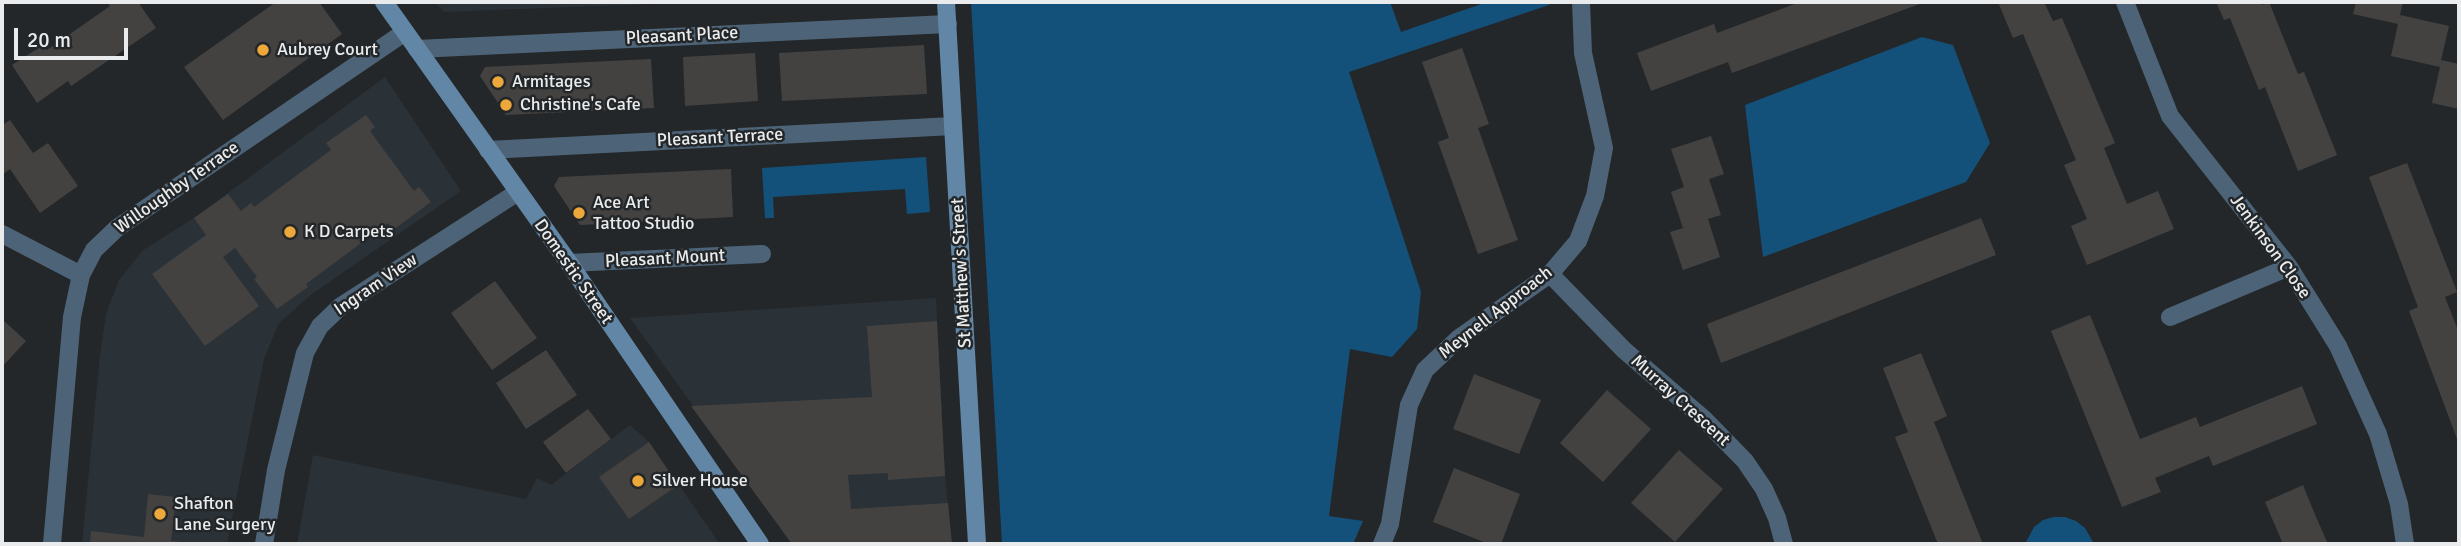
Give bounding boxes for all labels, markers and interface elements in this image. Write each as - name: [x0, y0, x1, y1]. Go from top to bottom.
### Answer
- scale bar: [18, 14, 131, 58]
- street label: Pleasant Place: [625, 22, 739, 50]
- text: 20 m: [27, 27, 71, 53]
- place label: Aubrey Court: [277, 39, 378, 61]
- marker: Aubrey Court: [255, 42, 271, 58]
- place label: Armitages: [512, 71, 591, 93]
- marker: Armitages: [490, 74, 506, 90]
- place label: Christine's Cafe: [520, 94, 641, 116]
- marker: Christine's Cafe: [498, 97, 514, 113]
- street label: Pleasant Terrace: [656, 124, 784, 152]
- street label: Willoughby Terrace: [111, 137, 243, 239]
- street label: Jenkinson Close: [2225, 191, 2315, 303]
- place label: Ace Art Tattoo Studio: [593, 192, 694, 234]
- street label: St Matthew's Street: [947, 197, 977, 349]
- marker: Ace Art Tattoo Studio: [571, 205, 587, 221]
- street label: Domestic Street: [529, 215, 617, 329]
- place label: K D Carpets: [304, 221, 394, 243]
- marker: K D Carpets: [282, 224, 298, 240]
- street label: Pleasant Mount: [604, 245, 726, 273]
- street label: Ingram View: [330, 249, 422, 321]
- street label: Meynell Approach: [1435, 262, 1557, 364]
- street label: Murray Crescent: [1626, 351, 1734, 451]
- place label: Silver House: [652, 470, 748, 492]
- marker: Silver House: [630, 473, 646, 489]
- place label: Shafton Lane Surgery: [174, 493, 275, 536]
- marker: Shafton Lane Surgery: [152, 506, 168, 522]

